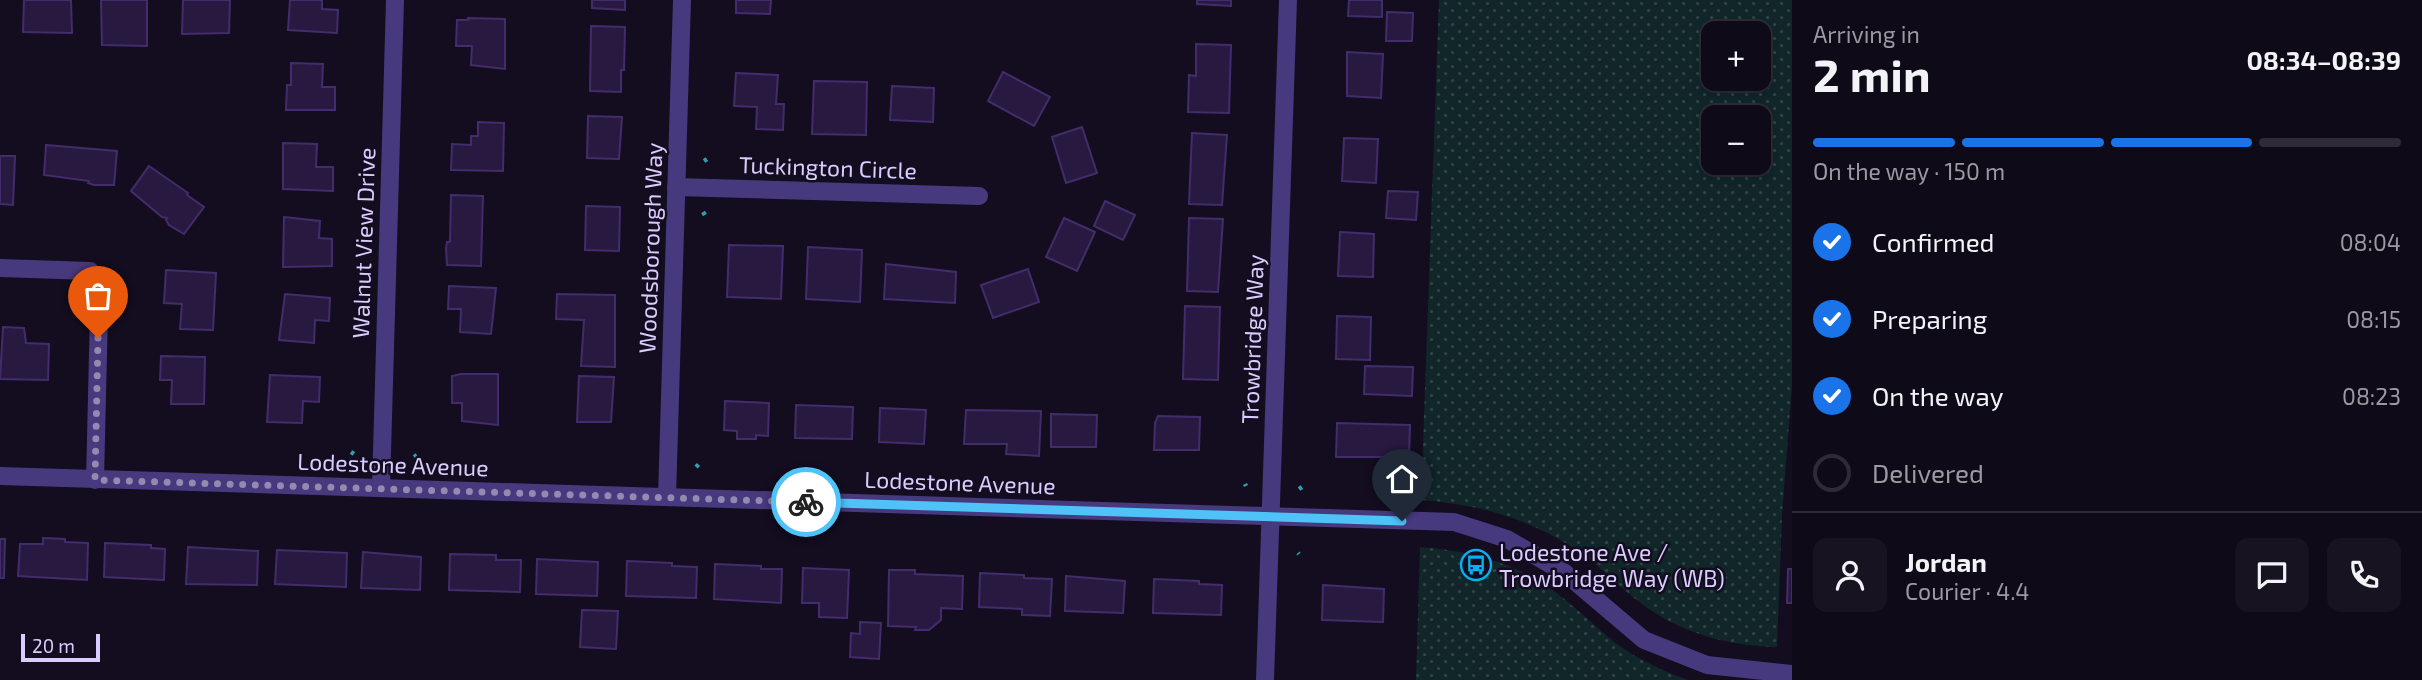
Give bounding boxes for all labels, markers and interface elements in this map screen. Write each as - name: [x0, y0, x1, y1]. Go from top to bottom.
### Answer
- text: Arriving in: [1813, 20, 1920, 48]
- map controls: [1701, 21, 1771, 175]
- button: +: [1701, 21, 1771, 91]
- text: 08:34–08:39: [2246, 44, 2401, 75]
- text: 2 min: [1813, 46, 1931, 101]
- button: −: [1701, 105, 1771, 175]
- street label: Woodsborough Way: [632, 142, 668, 354]
- street label: Walnut View Drive: [346, 147, 380, 339]
- street label: Tuckington Circle: [739, 150, 917, 184]
- text: On the way · 150 m: [1813, 157, 2005, 185]
- icon: check: [1813, 223, 1851, 261]
- text: Confirmed: [1872, 226, 1995, 257]
- text: 08:04: [2340, 228, 2401, 256]
- street label: Trowbridge Way: [1235, 254, 1269, 424]
- pin: [68, 266, 128, 338]
- icon: bag: [79, 277, 117, 315]
- icon: check: [1813, 300, 1851, 338]
- text: Preparing: [1872, 303, 1987, 334]
- text: 08:15: [2346, 305, 2401, 333]
- icon: check: [1813, 377, 1851, 415]
- text: On the way: [1872, 380, 2003, 411]
- text: 08:23: [2342, 382, 2401, 410]
- street label: Lodestone Avenue: [297, 447, 489, 481]
- pin: [1372, 449, 1432, 521]
- text: Delivered: [1872, 457, 1984, 488]
- icon: home: [1383, 460, 1421, 498]
- street label: Lodestone Avenue: [864, 465, 1056, 499]
- courier: [771, 467, 841, 537]
- icon: bike: [787, 483, 825, 521]
- place label: Lodestone Ave / Trowbridge Way (WB): [1499, 538, 1725, 592]
- button: person: [1813, 538, 1887, 612]
- button: chat: [2235, 538, 2309, 612]
- button: phone: [2327, 538, 2401, 612]
- text: Jordan: [1905, 546, 1987, 577]
- bus stop icon: Lodestone Ave / Trowbridge Way (WB): [1459, 548, 1493, 582]
- text: Courier · 4.4: [1905, 577, 2029, 605]
- scale bar: [21, 631, 100, 663]
- text: 20 m: [32, 634, 75, 657]

